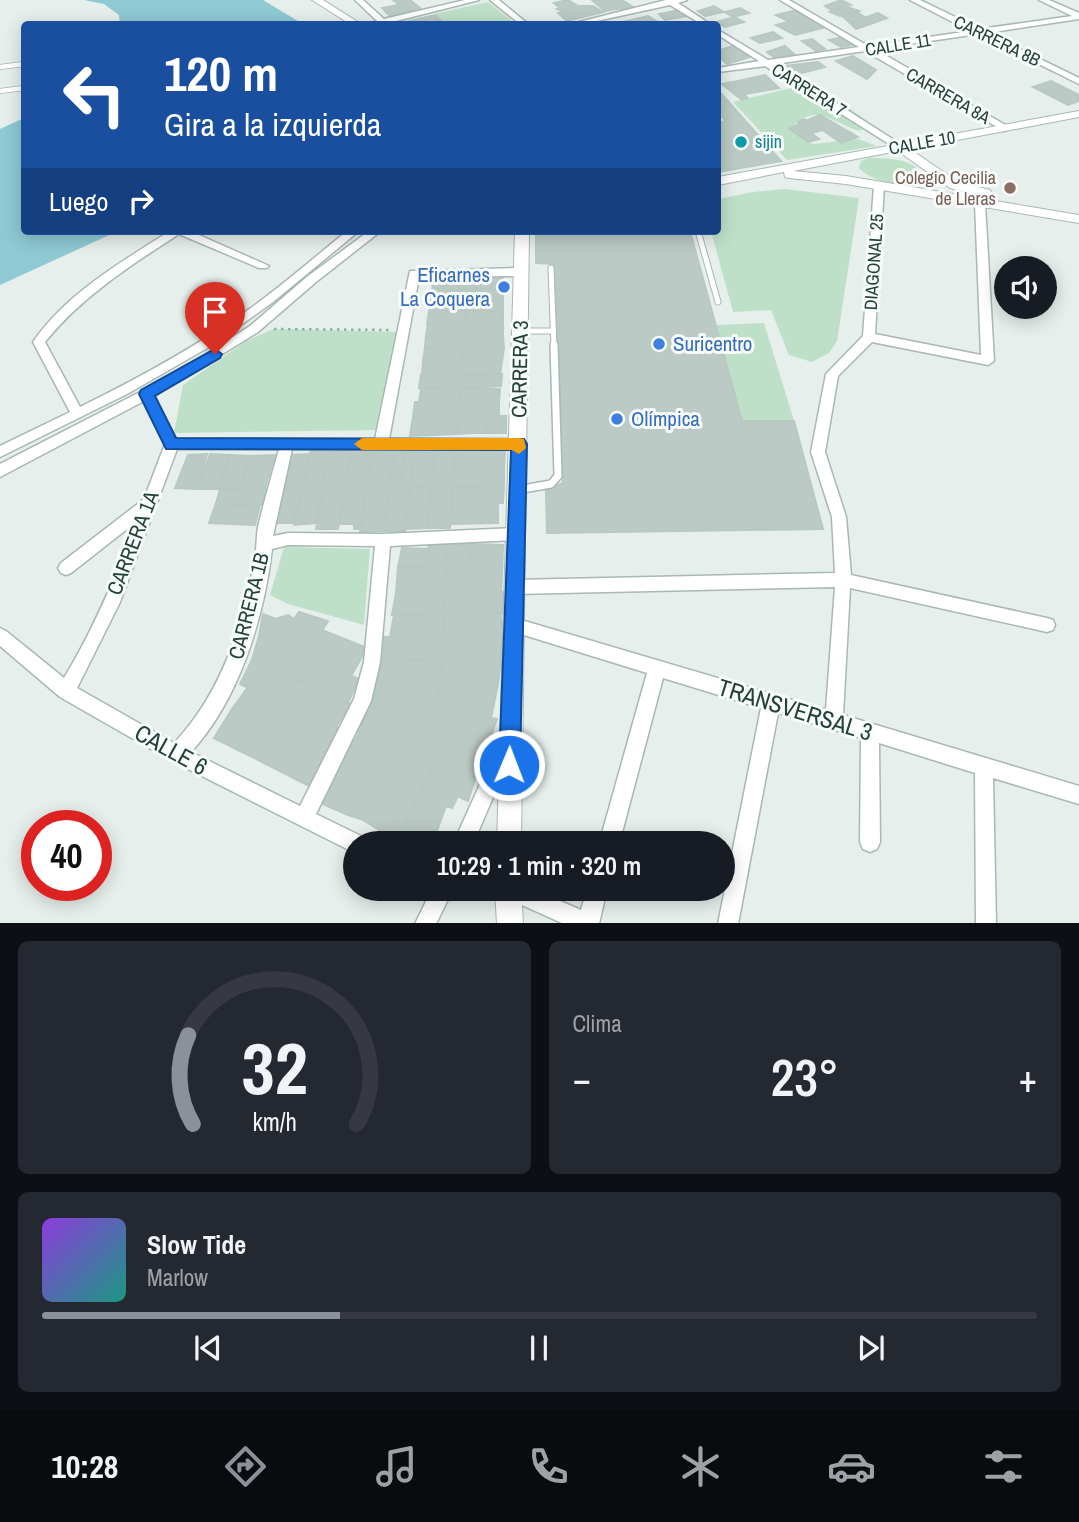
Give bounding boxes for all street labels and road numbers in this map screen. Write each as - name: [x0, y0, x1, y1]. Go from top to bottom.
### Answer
- street label: CARRERA 8B: [950, 9, 1045, 72]
- street label: CALLE 11: [863, 27, 933, 62]
- street label: CARRERA 7: [767, 57, 851, 122]
- street label: CARRERA 8A: [902, 61, 995, 130]
- street label: CALLE 10: [887, 124, 957, 161]
- street label: DIAGONAL 25: [858, 213, 889, 311]
- street label: CARRERA 3: [504, 320, 535, 418]
- street label: CARRERA 1A: [99, 486, 166, 599]
- street label: CARRERA 1B: [221, 549, 276, 662]
- street label: TRANSVERSAL 3: [714, 670, 877, 748]
- street label: CALLE 6: [129, 716, 214, 782]

